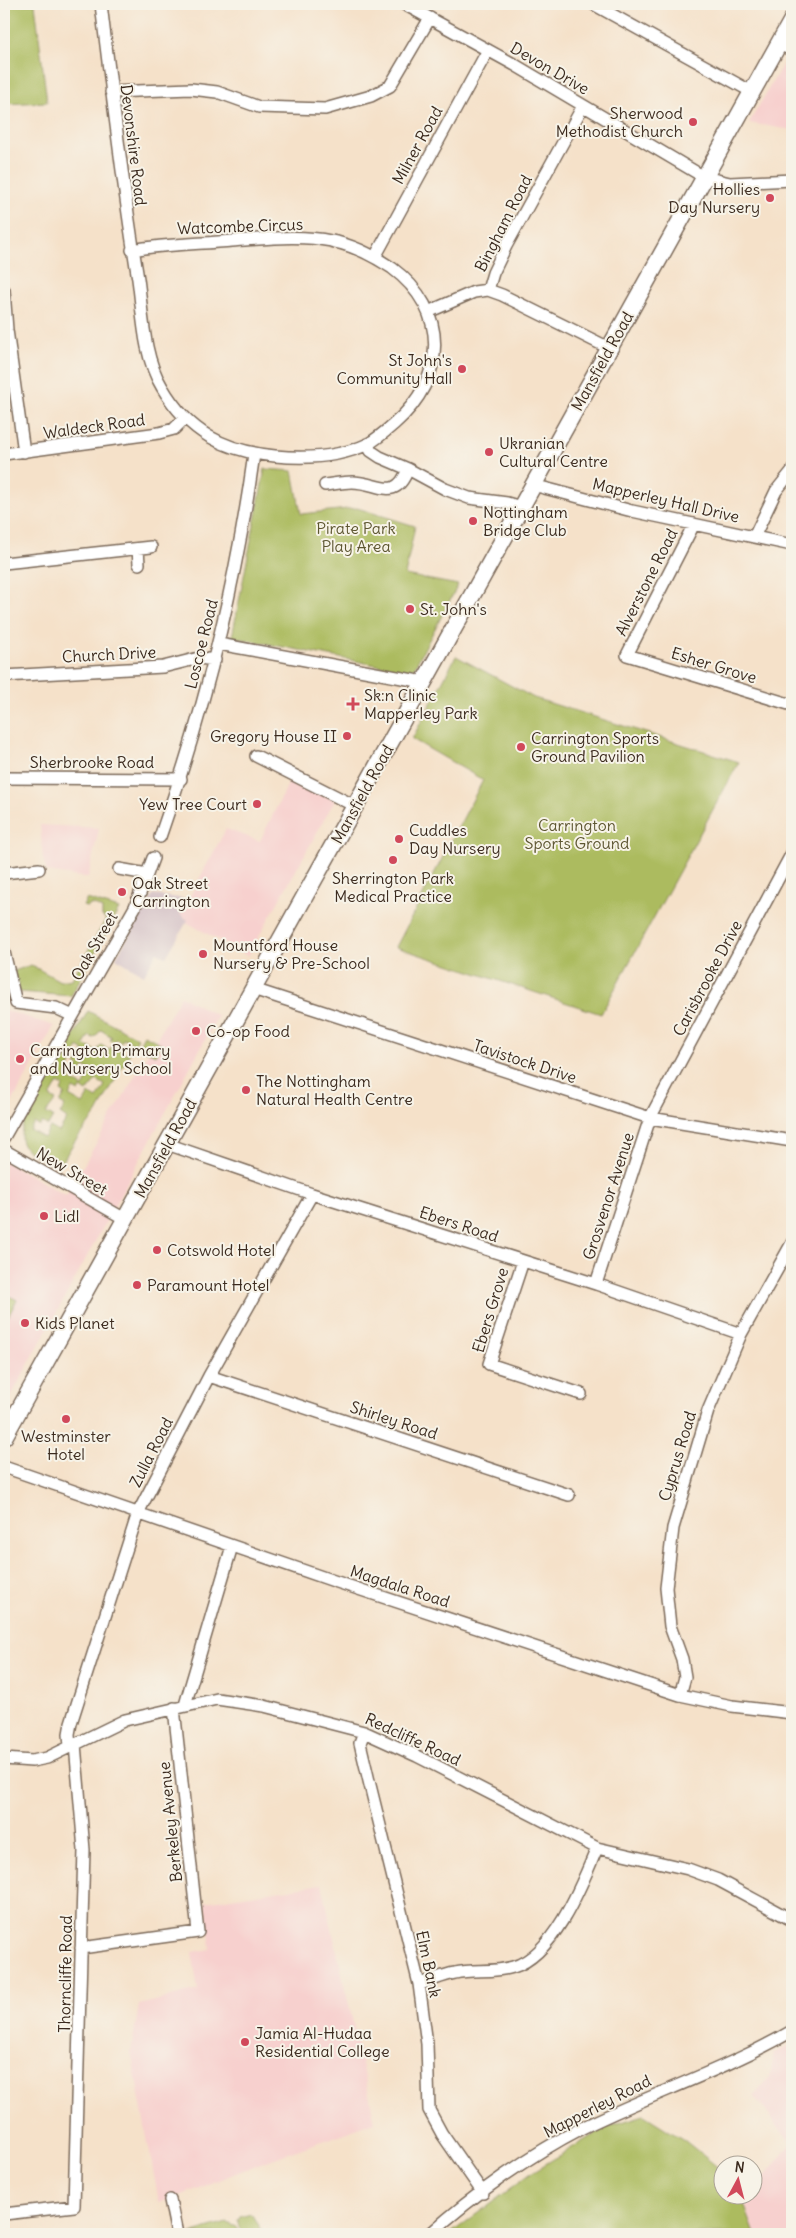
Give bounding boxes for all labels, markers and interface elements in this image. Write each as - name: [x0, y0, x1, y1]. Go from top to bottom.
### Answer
- street label: Devon Drive: [507, 37, 593, 99]
- street label: Devonshire Road: [117, 83, 151, 207]
- street label: Milner Road: [387, 103, 447, 187]
- place label: Sherwood Methodist Church: [556, 103, 683, 141]
- marker: Sherwood Methodist Church: [687, 116, 699, 128]
- street label: Bingham Road: [470, 171, 536, 275]
- place label: Hollies Day Nursery: [668, 179, 760, 217]
- marker: Hollies Day Nursery: [764, 192, 776, 204]
- street label: Watcombe Circus: [177, 214, 303, 238]
- street label: Mansfield Road: [567, 308, 637, 414]
- place label: St John's Community Hall: [336, 350, 452, 388]
- marker: St John's Community Hall: [456, 363, 468, 375]
- street label: Waldeck Road: [42, 409, 146, 443]
- place label: Ukranian Cultural Centre: [499, 433, 608, 471]
- marker: Ukranian Cultural Centre: [483, 446, 495, 458]
- street label: Mapperley Hall Drive: [591, 473, 741, 527]
- place label: Nottingham Bridge Club: [483, 502, 568, 540]
- marker: Nottingham Bridge Club: [467, 515, 479, 527]
- park label: Pirate Park Play Area: [316, 518, 396, 556]
- street label: Alverstone Road: [610, 525, 682, 639]
- street label: Loscoe Road: [180, 597, 222, 691]
- place label: St. John's: [420, 599, 487, 619]
- marker: St. John's: [404, 603, 416, 615]
- street label: Church Drive: [61, 642, 157, 666]
- street label: Esher Grove: [669, 643, 759, 687]
- place label: Sk:n Clinic Mapperley Park: [364, 685, 478, 723]
- marker: Sk:n Clinic Mapperley Park: [346, 697, 360, 711]
- place label: Gregory House II: [210, 726, 337, 746]
- place label: Carrington Sports Ground Pavilion: [531, 728, 659, 766]
- marker: Gregory House II: [341, 730, 353, 742]
- street label: Mansfield Road: [327, 741, 397, 847]
- marker: Carrington Sports Ground Pavilion: [515, 741, 527, 753]
- street label: Sherbrooke Road: [30, 752, 154, 772]
- place label: Yew Tree Court: [139, 794, 248, 814]
- marker: Yew Tree Court: [251, 798, 263, 810]
- park label: Carrington Sports Ground: [525, 815, 629, 853]
- place label: Cuddles Day Nursery: [409, 820, 501, 858]
- marker: Cuddles Day Nursery: [393, 833, 405, 845]
- marker: Sherrington Park Medical Practice: [387, 854, 399, 866]
- place label: Sherrington Park Medical Practice: [332, 868, 454, 906]
- place label: Oak Street Carrington: [132, 873, 210, 911]
- marker: Oak Street Carrington: [116, 886, 128, 898]
- street label: Oak Street: [66, 907, 122, 984]
- street label: Carisbrooke Drive: [668, 917, 746, 1039]
- place label: Mountford House Nursery & Pre-School: [213, 935, 370, 973]
- marker: Mountford House Nursery & Pre-School: [197, 948, 209, 960]
- place label: Co-op Food: [206, 1021, 290, 1041]
- marker: Co-op Food: [190, 1025, 202, 1037]
- street label: Tavistock Drive: [471, 1035, 579, 1087]
- place label: Carrington Primary and Nursery School: [30, 1040, 172, 1078]
- marker: Carrington Primary and Nursery School: [14, 1053, 26, 1065]
- place label: The Nottingham Natural Health Centre: [256, 1071, 413, 1109]
- marker: The Nottingham Natural Health Centre: [240, 1084, 252, 1096]
- street label: Mansfield Road: [130, 1095, 200, 1201]
- street label: Grosvenor Avenue: [578, 1130, 638, 1262]
- street label: New Street: [33, 1143, 112, 1200]
- street label: Ebers Road: [417, 1202, 501, 1246]
- place label: Lidl: [54, 1206, 79, 1226]
- marker: Lidl: [38, 1210, 50, 1222]
- place label: Cotswold Hotel: [167, 1240, 275, 1260]
- marker: Cotswold Hotel: [151, 1244, 163, 1256]
- street label: Ebers Grove: [468, 1265, 512, 1355]
- place label: Paramount Hotel: [147, 1275, 269, 1295]
- marker: Paramount Hotel: [131, 1279, 143, 1291]
- place label: Kids Planet: [35, 1313, 115, 1333]
- marker: Kids Planet: [19, 1317, 31, 1329]
- street label: Shirley Road: [348, 1396, 440, 1444]
- street label: Cyprus Road: [654, 1409, 700, 1503]
- marker: Westminster Hotel: [60, 1413, 72, 1425]
- street label: Zulla Road: [125, 1414, 177, 1490]
- place label: Westminster Hotel: [21, 1426, 111, 1464]
- street label: Magdala Road: [348, 1561, 452, 1611]
- street label: Redcliffe Road: [362, 1708, 464, 1770]
- street label: Berkeley Avenue: [154, 1761, 186, 1883]
- street label: Thorncliffe Road: [54, 1915, 76, 2033]
- street label: Elm Bank: [412, 1929, 446, 1999]
- place label: Jamia Al-Hudaa Residential College: [255, 2023, 390, 2061]
- marker: Jamia Al-Hudaa Residential College: [239, 2036, 251, 2048]
- street label: Mapperley Road: [540, 2070, 654, 2142]
- north arrow: [714, 2156, 764, 2206]
- text: N: [734, 2158, 745, 2177]

